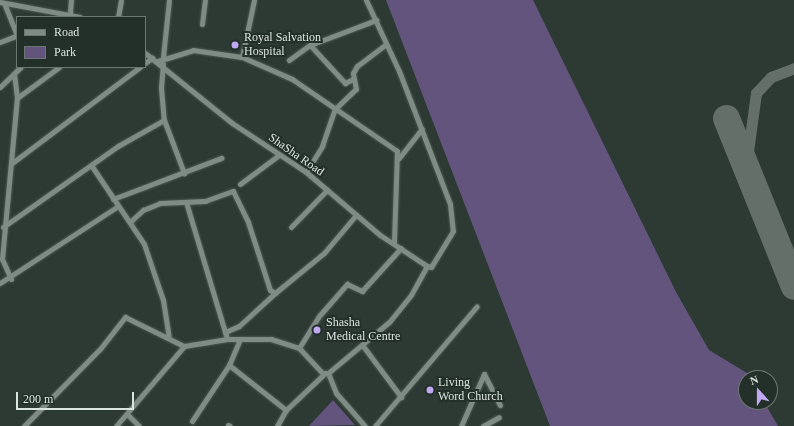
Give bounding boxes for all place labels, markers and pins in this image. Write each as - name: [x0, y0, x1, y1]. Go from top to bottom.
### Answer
- place label: Royal Salvation Hospital: [244, 31, 321, 59]
- marker: Royal Salvation Hospital: [229, 39, 241, 51]
- place label: Shasha Medical Centre: [326, 316, 400, 344]
- marker: Shasha Medical Centre: [311, 324, 323, 336]
- place label: Living Word Church: [438, 376, 503, 404]
- marker: Living Word Church: [425, 385, 435, 395]

